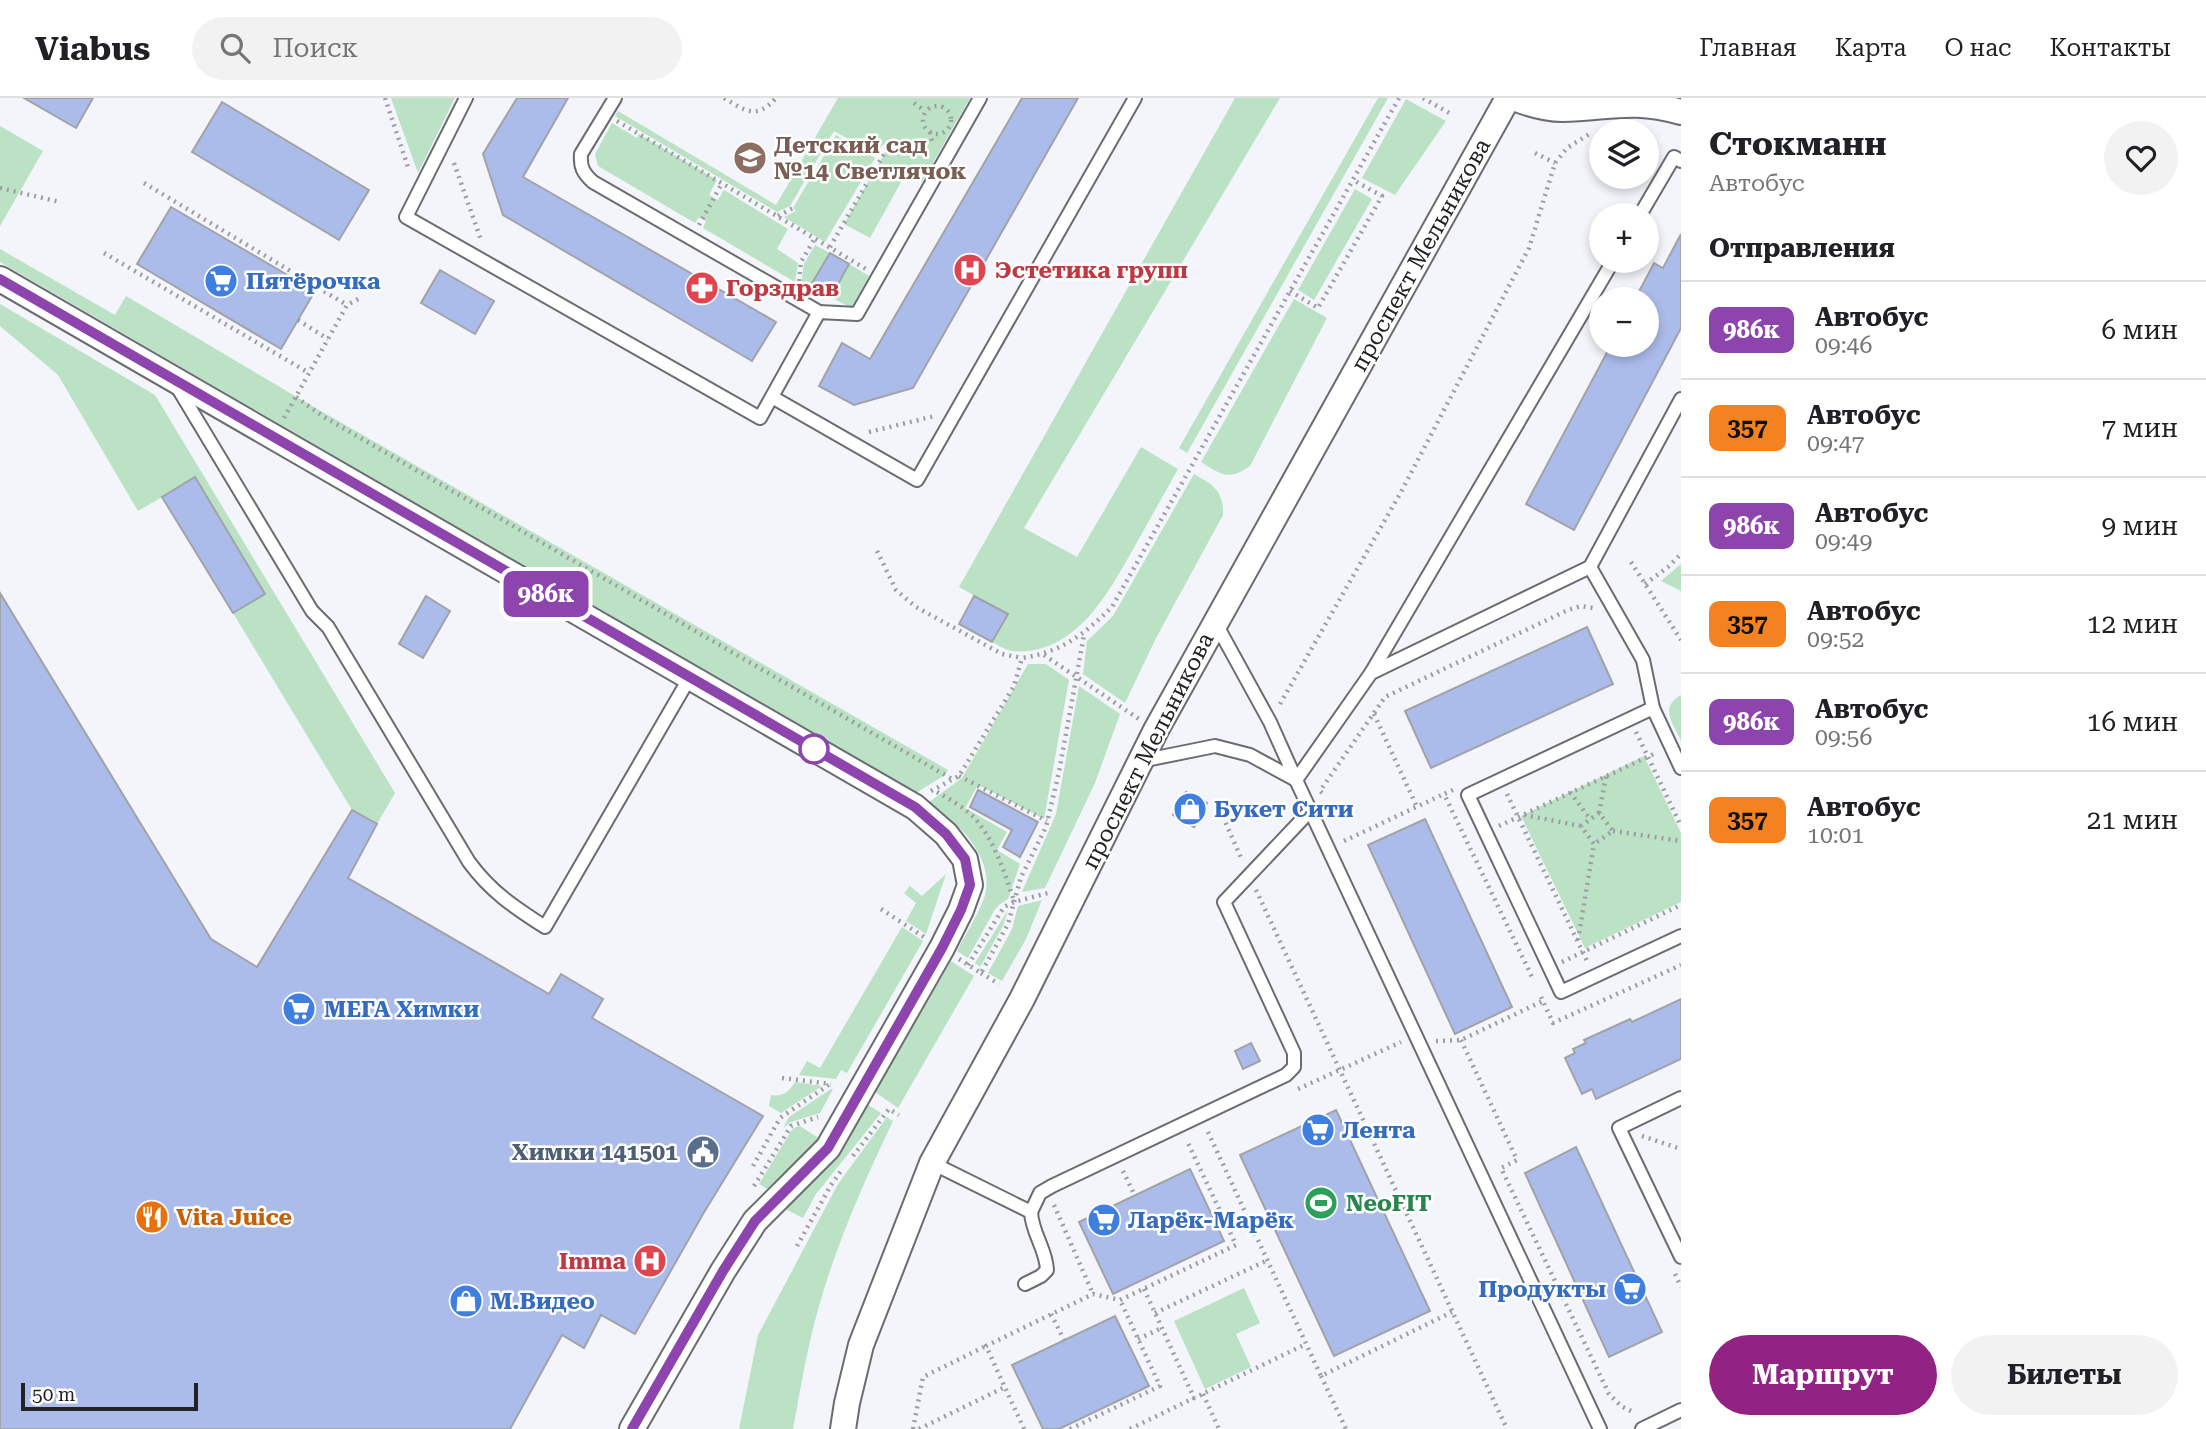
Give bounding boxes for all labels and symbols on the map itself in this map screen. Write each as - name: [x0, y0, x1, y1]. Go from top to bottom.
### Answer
- place label: Детский сад №14 Светлячок: [774, 132, 966, 185]
- street label: проспект Мельникова: [1346, 133, 1497, 376]
- school or university icon: Детский сад №14 Светлячок: [731, 139, 769, 177]
- hospital icon: Эстетика групп: [951, 251, 989, 289]
- place label: Эстетика групп: [995, 257, 1188, 284]
- supermarket icon: Пятёрочка: [202, 262, 240, 300]
- place label: Пятёрочка: [246, 268, 381, 295]
- pharmacy icon: Горздрав: [683, 269, 721, 307]
- place label: Горздрав: [726, 275, 839, 302]
- line badge: 986к: [497, 571, 595, 617]
- street label: проспект Мельникова: [1077, 628, 1220, 874]
- unlabelled marker: [799, 734, 829, 764]
- shop icon: Букет Сити: [1171, 790, 1209, 828]
- place label: Букет Сити: [1214, 796, 1354, 823]
- supermarket icon: МЕГА Химки: [280, 990, 318, 1028]
- place label: МЕГА Химки: [324, 996, 479, 1023]
- supermarket icon: Лента: [1299, 1111, 1337, 1149]
- place label: Лента: [1342, 1117, 1416, 1144]
- public building icon: Химки 141501: [684, 1133, 722, 1171]
- place label: Химки 141501: [512, 1139, 678, 1166]
- sports icon: NeoFIT: [1302, 1184, 1340, 1222]
- place label: NeoFIT: [1346, 1190, 1432, 1217]
- restaurant icon: Vita Juice: [133, 1198, 171, 1236]
- supermarket icon: Ларёк-Марёк: [1085, 1201, 1123, 1239]
- place label: Vita Juice: [176, 1204, 292, 1231]
- place label: Ларёк-Марёк: [1128, 1207, 1294, 1234]
- hospital icon: Imma: [631, 1242, 669, 1280]
- place label: Imma: [559, 1248, 626, 1275]
- supermarket icon: Продукты: [1611, 1270, 1649, 1308]
- place label: Продукты: [1479, 1276, 1606, 1303]
- shop icon: М.Видео: [447, 1282, 485, 1320]
- place label: М.Видео: [490, 1288, 595, 1315]
- scale bar: [21, 1380, 198, 1412]

